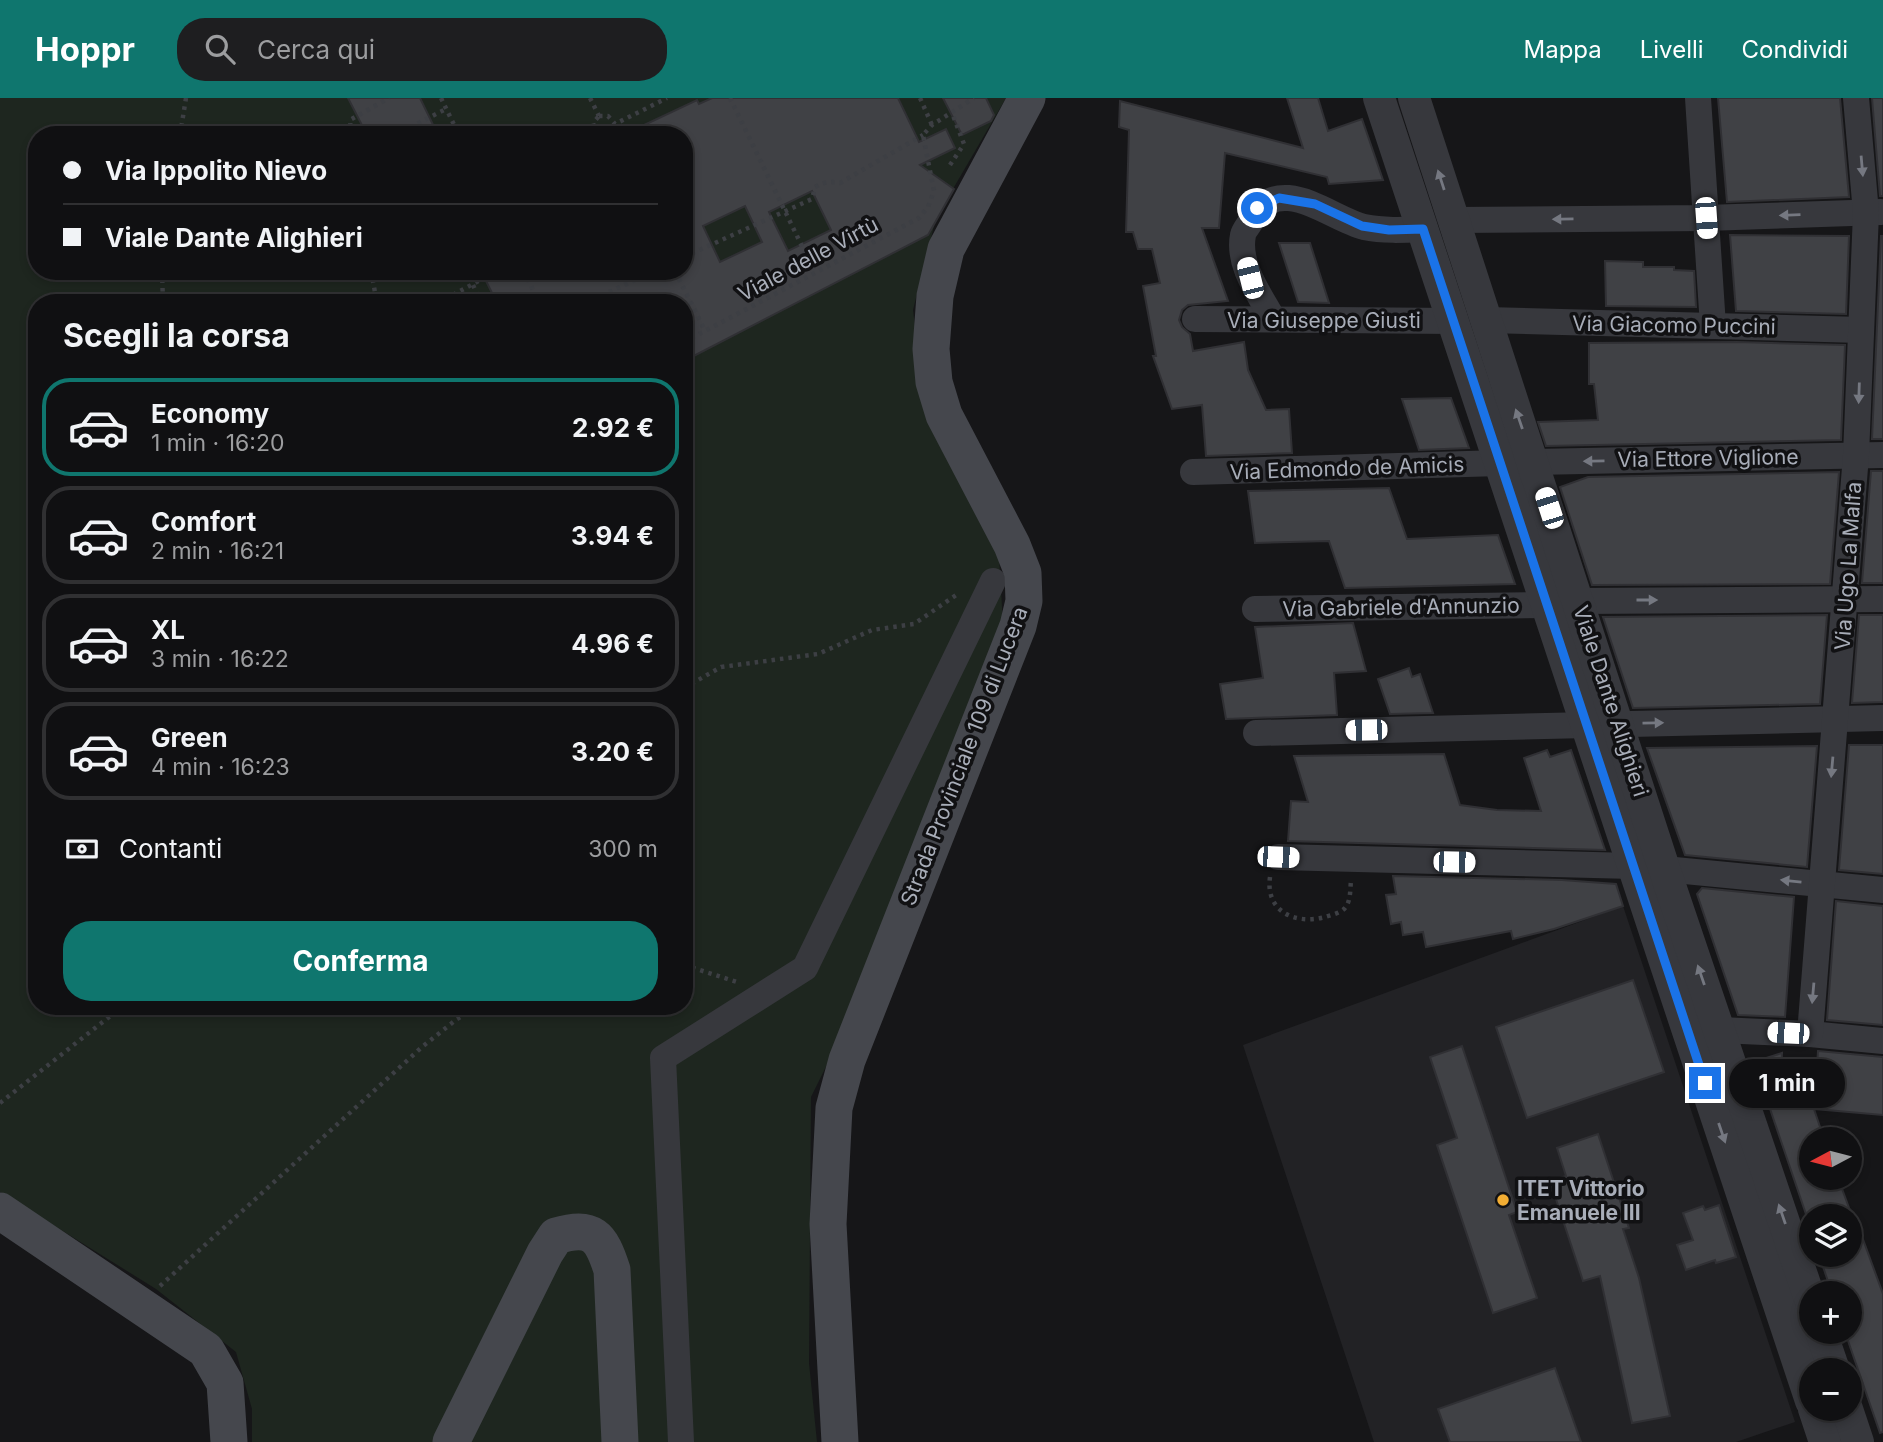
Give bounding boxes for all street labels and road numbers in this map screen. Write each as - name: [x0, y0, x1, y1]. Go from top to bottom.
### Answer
- street label: Viale delle Virtù: [734, 212, 882, 306]
- street label: Via Giuseppe Giusti: [1227, 308, 1421, 333]
- street label: Via Giacomo Puccini: [1572, 311, 1776, 339]
- street label: Via Ettore Viglione: [1617, 444, 1799, 472]
- street label: Via Edmondo de Amicis: [1229, 451, 1465, 485]
- street label: Via Ugo La Malfa: [1830, 481, 1866, 651]
- street label: Via Gabriele d'Annunzio: [1282, 592, 1520, 622]
- street label: Viale Dante Alighieri: [1568, 602, 1654, 800]
- street label: Strada Provinciale 109 di Lucera: [895, 603, 1033, 909]

